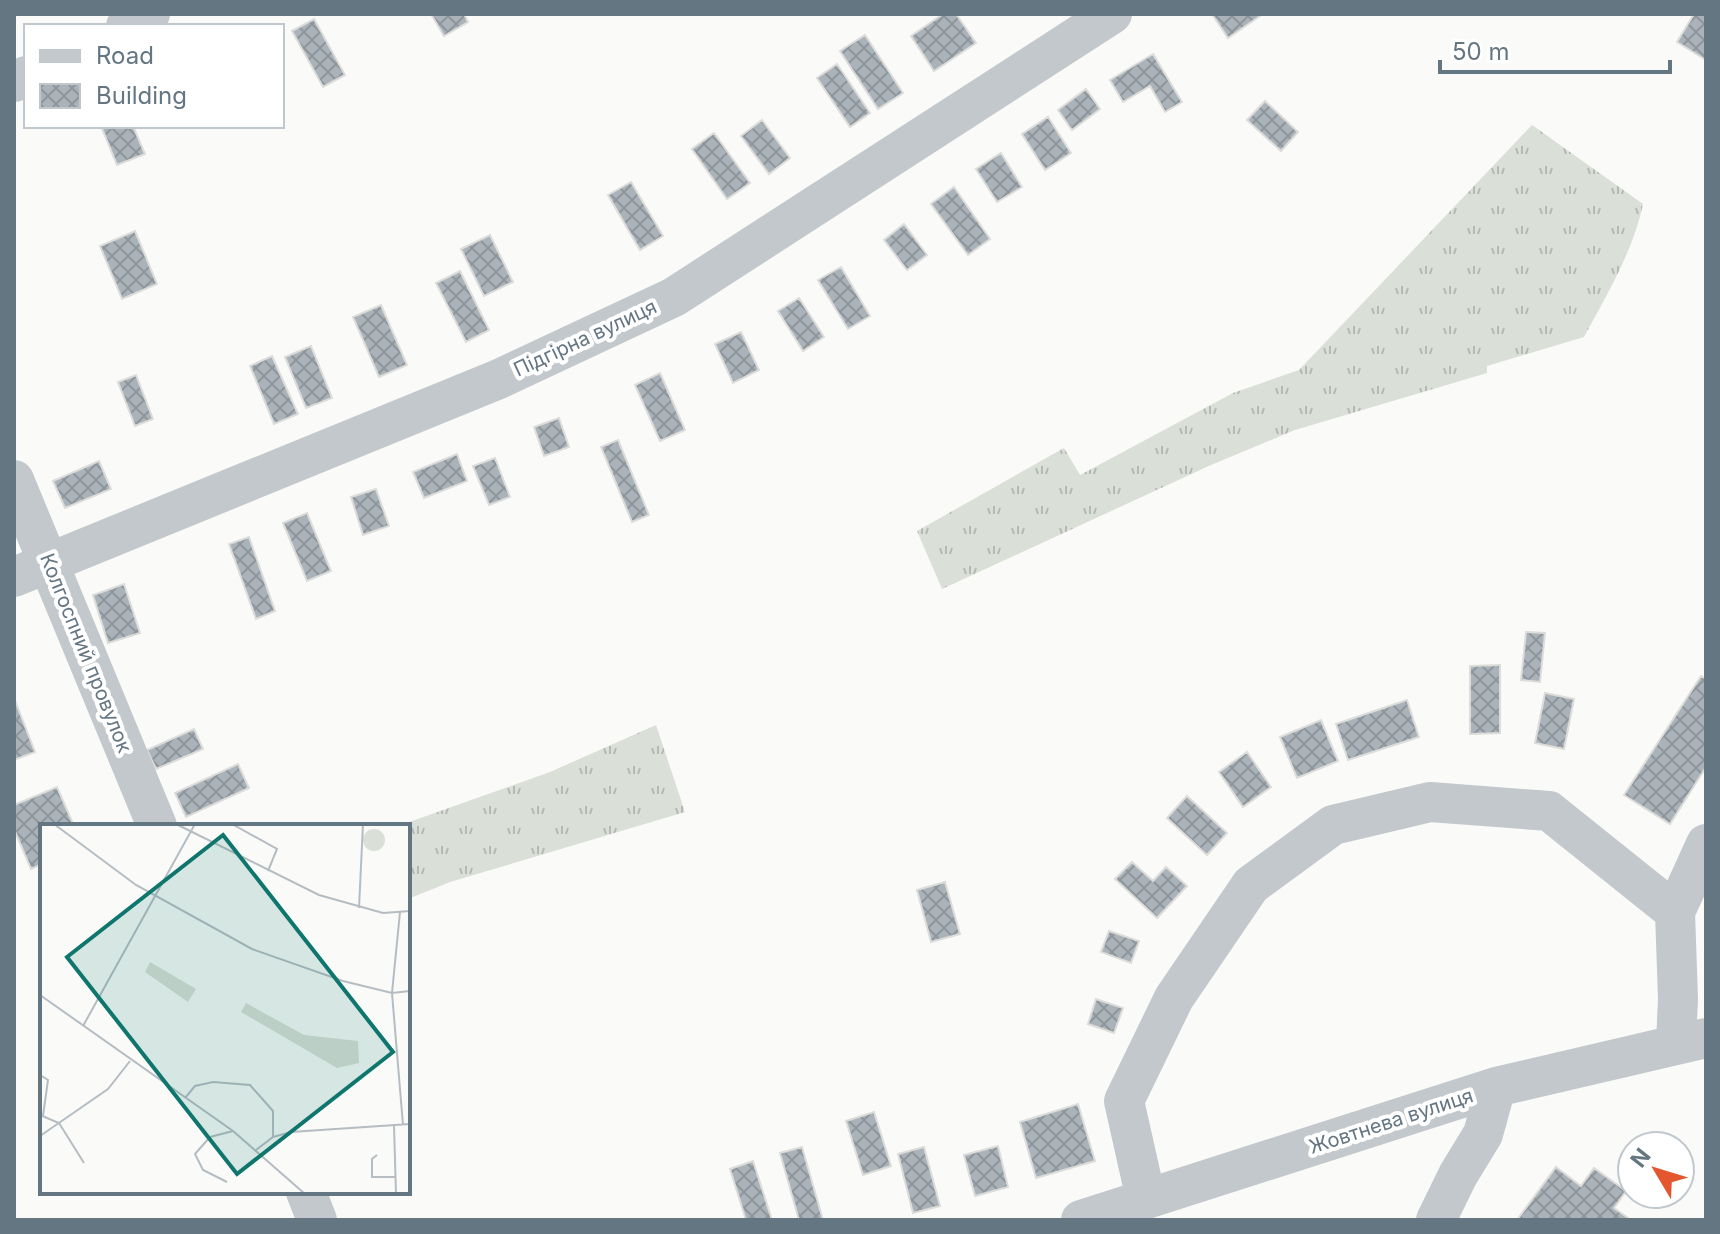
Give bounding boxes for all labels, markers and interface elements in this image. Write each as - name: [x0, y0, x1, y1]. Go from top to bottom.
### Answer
- legend: [24, 24, 284, 128]
- scale bar: [1440, 24, 1670, 74]
- text: 50 m: [1452, 37, 1510, 66]
- text: Road: [96, 41, 154, 70]
- text: Building: [96, 81, 187, 110]
- street label: Підгірна вулиця: [510, 294, 660, 382]
- street label: Колгоспний провулок: [35, 550, 137, 756]
- inset map: [40, 824, 410, 1194]
- street label: Жовтнева вулиця: [1306, 1083, 1476, 1159]
- north arrow: [1616, 1130, 1696, 1210]
- text: N: [1625, 1143, 1656, 1172]

